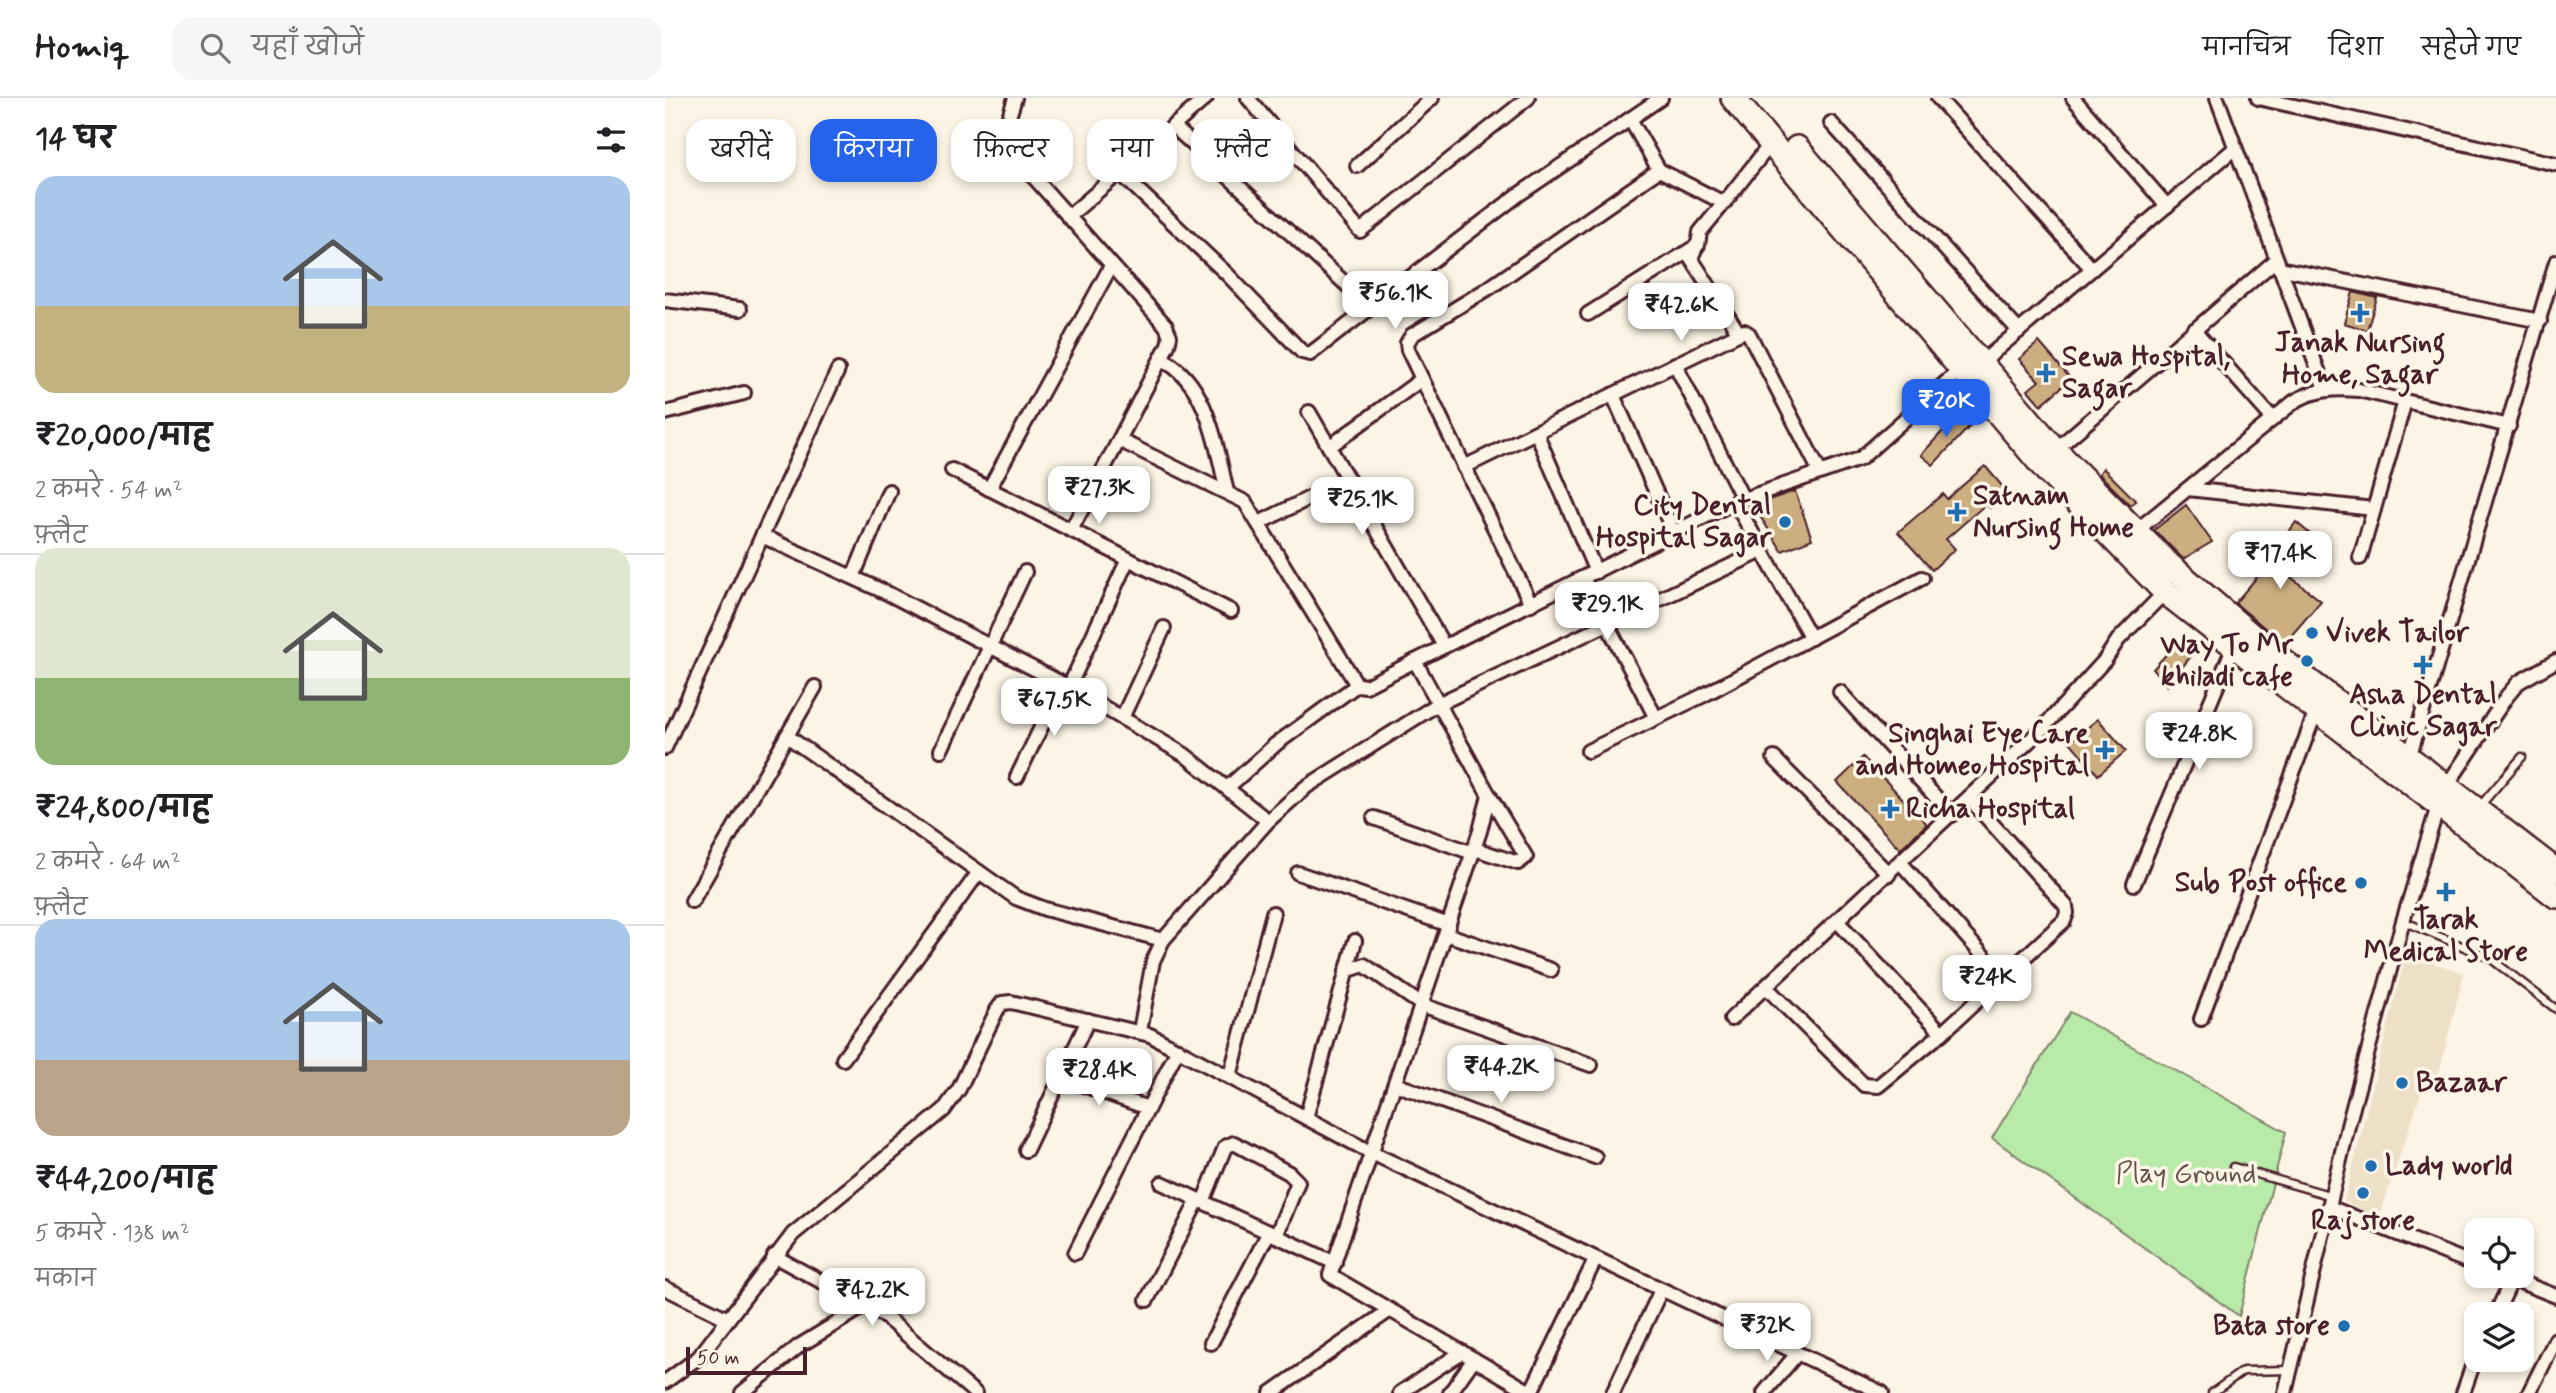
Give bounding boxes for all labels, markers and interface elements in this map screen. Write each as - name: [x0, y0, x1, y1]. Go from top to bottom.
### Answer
- search box: [172, 17, 662, 80]
- text: Homiq: [35, 26, 130, 70]
- icon: search: [196, 29, 234, 67]
- text: यहाँ खोजें: [252, 31, 364, 65]
- text: मानचित्र: [2203, 33, 2291, 64]
- text: दिशा: [2329, 33, 2383, 64]
- text: सहेजे गए: [2421, 33, 2521, 64]
- chip: खरीदें: [686, 119, 796, 182]
- chip: किराया: [810, 119, 937, 182]
- chip: फ़िल्टर: [951, 119, 1073, 182]
- chip: नया: [1087, 119, 1177, 182]
- chip: फ़्लैट: [1191, 119, 1294, 182]
- text: 14 घर: [35, 120, 115, 159]
- icon: filters: [592, 121, 630, 159]
- icon: home: [270, 221, 396, 347]
- pin: ₹56.1K: [1338, 272, 1452, 331]
- text: ₹56.1K: [1358, 279, 1432, 309]
- pin: ₹42.6K: [1624, 284, 1738, 343]
- text: ₹42.6K: [1644, 291, 1718, 321]
- marker: Janak Nursing Home, Sagar: [2350, 303, 2370, 323]
- place label: Janak Nursing Home, Sagar: [2275, 325, 2445, 397]
- place label: Sewa Hospital, Sagar: [2062, 339, 2230, 411]
- marker: Sewa Hospital, Sagar: [2036, 363, 2056, 383]
- pin: ₹20K: [1905, 380, 1987, 439]
- text: ₹20K: [1918, 387, 1974, 417]
- text: ₹20,000/माह: [35, 417, 212, 456]
- pin: ₹27.3K: [1042, 466, 1156, 526]
- text: ₹27.3K: [1064, 474, 1134, 504]
- text: 2 कमरे · 54 m²: [35, 476, 183, 506]
- pin: ₹25.1K: [1305, 478, 1419, 537]
- place label: Satnam Nursing Home: [1973, 478, 2134, 550]
- text: ₹25.1K: [1327, 485, 1397, 515]
- place label: City Dental Hospital Sagar: [1596, 488, 1772, 558]
- marker: Satnam Nursing Home: [1947, 502, 1967, 522]
- marker: City Dental Hospital Sagar: [1777, 514, 1793, 530]
- text: फ़्लैट: [35, 522, 87, 552]
- pin: ₹17.4K: [2223, 532, 2337, 591]
- text: ₹17.4K: [2244, 539, 2316, 569]
- pin: ₹29.1K: [1550, 582, 1664, 642]
- text: ₹29.1K: [1571, 590, 1643, 620]
- icon: home: [270, 593, 396, 719]
- place label: Vivek Tailor: [2326, 615, 2470, 652]
- marker: Vivek Tailor: [2304, 625, 2320, 641]
- place label: Way To Mr khiladi cafe: [2161, 627, 2294, 696]
- marker: Way To Mr khiladi cafe: [2299, 653, 2315, 669]
- marker: Asha Dental Clinic Sagar: [2413, 655, 2433, 675]
- place label: Asha Dental Clinic Sagar: [2349, 677, 2498, 747]
- pin: ₹67.5K: [997, 678, 1111, 738]
- text: ₹67.5K: [1017, 686, 1091, 716]
- pin: ₹24.8K: [2142, 712, 2256, 772]
- place label: Singhai Eye Care and Homeo Hospital: [1855, 716, 2089, 785]
- text: ₹24.8K: [2162, 720, 2236, 750]
- marker: Singhai Eye Care and Homeo Hospital: [2095, 740, 2115, 760]
- text: ₹24,800/माह: [35, 789, 211, 828]
- place label: Richa Hospital: [1906, 791, 2075, 828]
- marker: Richa Hospital: [1880, 799, 1900, 819]
- text: 2 कमरे · 64 m²: [35, 848, 181, 878]
- place label: Sub Post office: [2175, 865, 2347, 902]
- marker: Sub Post office: [2353, 875, 2369, 891]
- marker: Tarak Medical Store: [2438, 884, 2454, 900]
- text: फ़्लैट: [35, 894, 87, 924]
- place label: Tarak Medical Store: [2364, 902, 2528, 971]
- pin: ₹24K: [1946, 956, 2028, 1015]
- text: ₹24K: [1958, 963, 2016, 993]
- icon: home: [270, 964, 396, 1090]
- pin: ₹44.2K: [1444, 1046, 1558, 1105]
- pin: ₹28.4K: [1042, 1048, 1156, 1108]
- text: ₹44.2K: [1463, 1053, 1539, 1083]
- text: ₹28.4K: [1062, 1056, 1136, 1086]
- place label: Bazaar: [2416, 1065, 2508, 1102]
- marker: Bazaar: [2394, 1075, 2410, 1091]
- place label: Lady world: [2385, 1148, 2513, 1185]
- park label: Play Ground: [2116, 1156, 2256, 1193]
- marker: Lady world: [2363, 1158, 2379, 1174]
- text: ₹44,200/माह: [35, 1160, 215, 1199]
- marker: Raj store: [2355, 1185, 2371, 1201]
- place label: Raj store: [2311, 1203, 2415, 1240]
- map controls: [2464, 1218, 2534, 1372]
- button: locate: [2464, 1218, 2534, 1288]
- text: 5 कमरे · 138 m²: [35, 1219, 190, 1249]
- text: मकान: [35, 1265, 96, 1295]
- pin: ₹42.2K: [815, 1268, 929, 1328]
- text: ₹42.2K: [835, 1276, 909, 1306]
- button: layers: [2464, 1302, 2534, 1372]
- pin: ₹32K: [1726, 1304, 1808, 1363]
- place label: Bata store: [2213, 1308, 2330, 1345]
- text: ₹32K: [1740, 1311, 1794, 1341]
- marker: Bata store: [2336, 1318, 2352, 1334]
- scale bar: [686, 1344, 807, 1376]
- text: 50 m: [697, 1346, 740, 1371]

